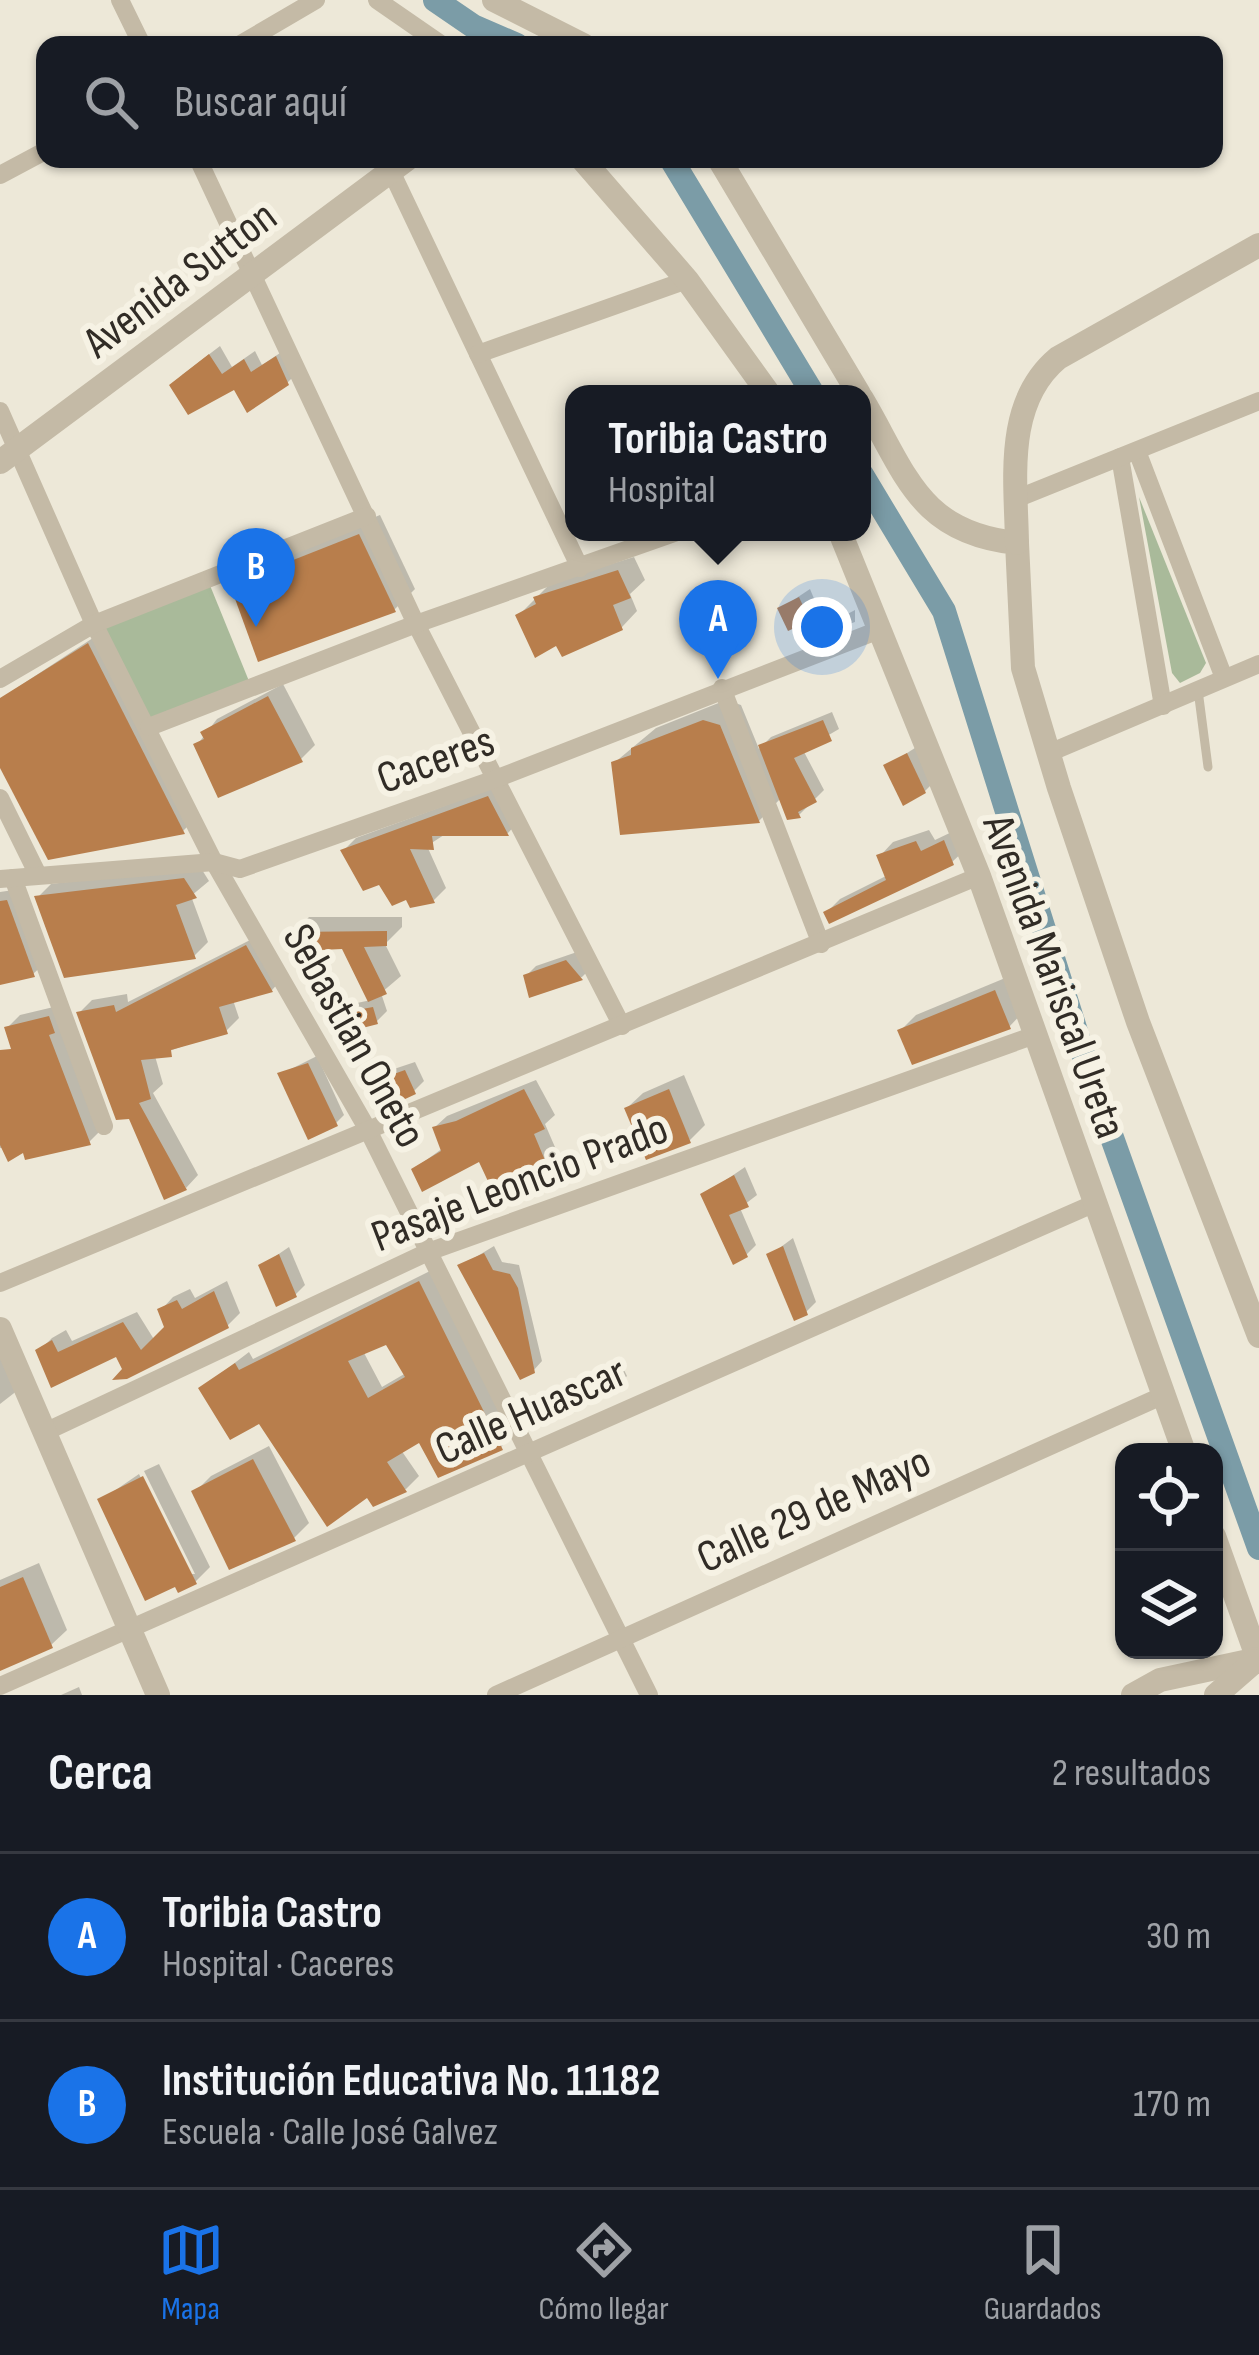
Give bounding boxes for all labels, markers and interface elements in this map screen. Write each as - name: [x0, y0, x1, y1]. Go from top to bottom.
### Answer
- search box: [36, 36, 1223, 168]
- icon: search: [78, 69, 144, 135]
- text: Buscar aquí: [174, 75, 347, 130]
- street label: Avenida Sutton: [72, 189, 288, 371]
- popup: [565, 385, 871, 541]
- text: Toribia Castro: [608, 412, 828, 467]
- text: Hospital: [608, 467, 715, 514]
- pin: B: [217, 528, 295, 627]
- pin: A: [679, 580, 757, 679]
- your location: [792, 597, 852, 657]
- street label: Caceres: [370, 714, 502, 807]
- street label: Avenida Mariscal Ureta: [969, 807, 1138, 1146]
- street label: Sebastian Oneto: [270, 915, 438, 1157]
- street label: Pasaje Leoncio Prado: [364, 1102, 676, 1265]
- street label: Calle Huascar: [427, 1345, 635, 1478]
- street label: Calle 29 de Mayo: [689, 1434, 939, 1586]
- map controls: [1115, 1443, 1223, 1659]
- button: locate: [1115, 1443, 1223, 1551]
- button: layers: [1115, 1551, 1223, 1659]
- text: Cerca: [48, 1743, 153, 1804]
- text: 2 resultados: [1052, 1750, 1211, 1797]
- text: Toribia Castro: [162, 1886, 382, 1941]
- text: A: [78, 1913, 96, 1960]
- text: 30 m: [1146, 1913, 1211, 1960]
- text: Hospital · Caceres: [162, 1941, 394, 1988]
- text: Institución Educativa No. 11182: [162, 2054, 661, 2109]
- text: B: [78, 2081, 96, 2128]
- text: 170 m: [1133, 2081, 1211, 2128]
- text: Escuela · Calle José Galvez: [162, 2109, 498, 2156]
- tab: Mapa: [158, 2217, 224, 2329]
- tab: Cómo llegar: [539, 2217, 669, 2329]
- tab: Guardados: [984, 2217, 1101, 2329]

